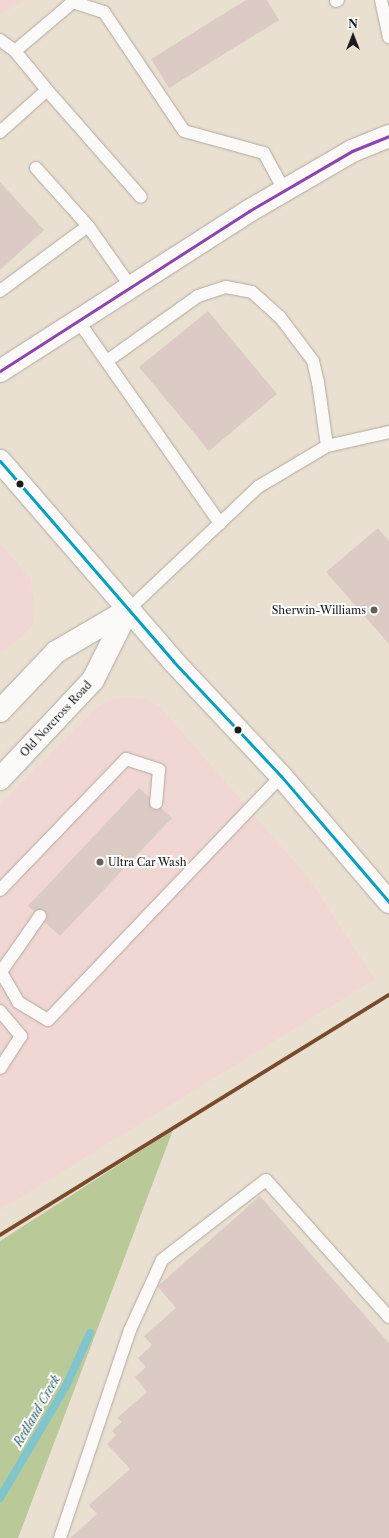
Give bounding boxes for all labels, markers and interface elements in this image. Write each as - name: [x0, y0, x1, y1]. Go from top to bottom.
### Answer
- north arrow: [333, 16, 373, 56]
- text: N: [348, 17, 358, 31]
- unlabelled marker: [15, 479, 25, 489]
- place label: Sherwin-Williams: [272, 603, 366, 617]
- marker: Sherwin-Williams: [369, 605, 379, 615]
- street label: Old Norcross Road: [18, 678, 94, 760]
- unlabelled marker: [233, 725, 243, 735]
- place label: Ultra Car Wash: [108, 855, 187, 869]
- marker: Ultra Car Wash: [95, 857, 105, 867]
- water label: Redland Creek: [11, 1373, 63, 1449]

